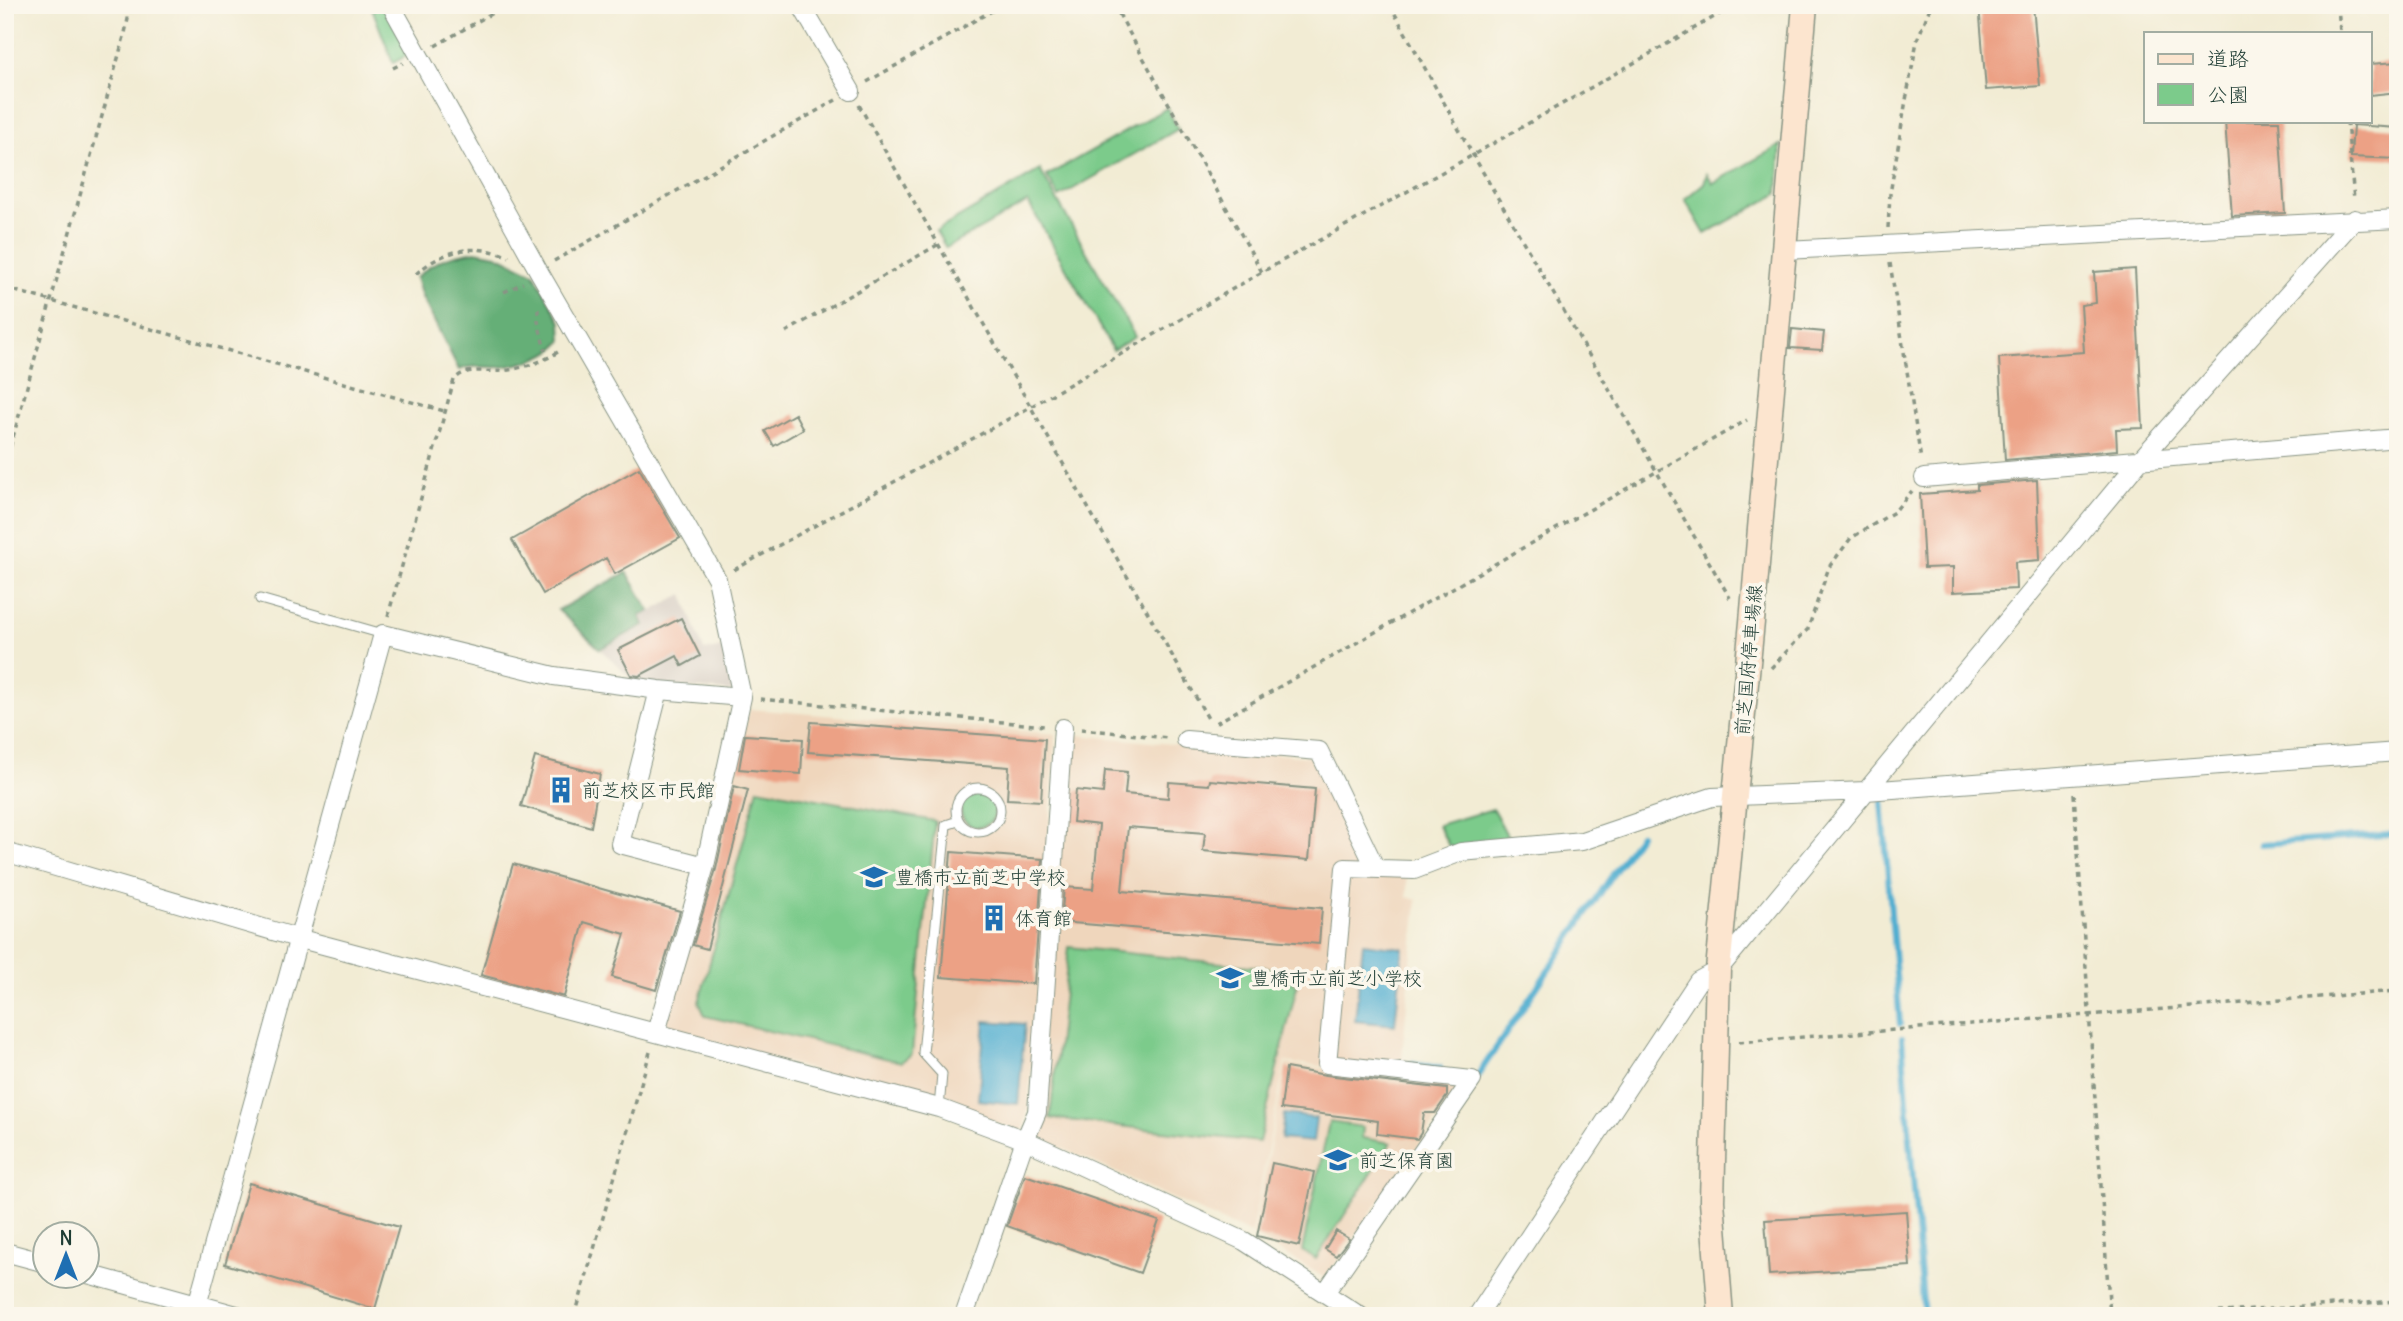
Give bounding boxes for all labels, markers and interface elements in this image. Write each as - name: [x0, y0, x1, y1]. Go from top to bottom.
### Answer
- legend: [2144, 32, 2372, 122]
- text: 道路: [2207, 45, 2249, 72]
- text: 公園: [2207, 81, 2249, 108]
- street label: 前芝国府停車場線: [1729, 583, 1767, 737]
- building icon: 前芝校区市民館: [546, 775, 576, 805]
- place label: 前芝校区市民館: [582, 778, 715, 802]
- school or university icon: 豊橋市立前芝中学校: [859, 862, 889, 892]
- place label: 豊橋市立前芝中学校: [895, 865, 1066, 889]
- building icon: 体育館: [979, 903, 1009, 933]
- place label: 体育館: [1015, 906, 1072, 930]
- school or university icon: 豊橋市立前芝小学校: [1215, 963, 1245, 993]
- place label: 豊橋市立前芝小学校: [1251, 966, 1422, 990]
- school or university icon: 前芝保育園: [1323, 1145, 1353, 1175]
- place label: 前芝保育園: [1359, 1148, 1454, 1172]
- north arrow: [32, 1220, 102, 1290]
- text: N: [59, 1226, 73, 1250]

